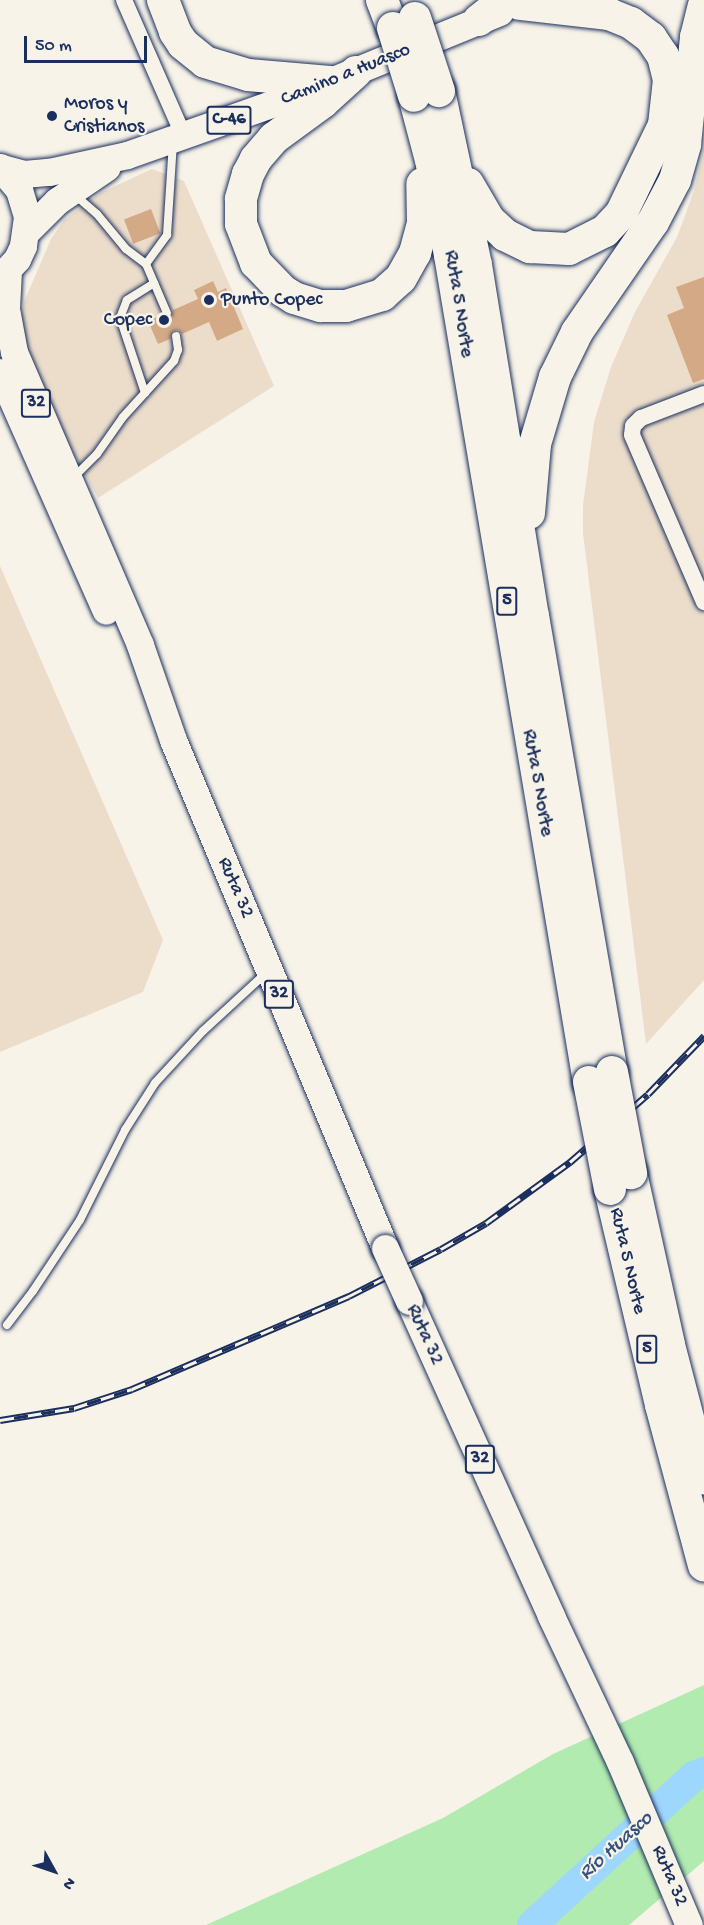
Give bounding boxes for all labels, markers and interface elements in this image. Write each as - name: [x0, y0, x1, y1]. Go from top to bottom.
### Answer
- scale bar: [27, 24, 150, 62]
- text: 50 m: [35, 36, 72, 57]
- street label: Camino a Huasco: [278, 38, 414, 112]
- place label: Moros y Cristianos: [64, 92, 144, 139]
- road number: C-46: [205, 105, 253, 135]
- marker: Moros y Cristianos: [45, 109, 59, 123]
- street label: Ruta 5 Norte: [438, 249, 478, 359]
- place label: Punto Copec: [221, 288, 322, 312]
- marker: Punto Copec: [202, 293, 216, 307]
- place label: Copec: [104, 308, 152, 332]
- marker: Copec: [157, 313, 171, 327]
- road number: 32: [20, 388, 52, 418]
- road number: 5: [495, 586, 519, 616]
- street label: Ruta 5 Norte: [516, 728, 558, 838]
- street label: Ruta 32: [211, 854, 259, 922]
- road number: 32: [262, 979, 296, 1009]
- street label: Ruta 5 Norte: [603, 1206, 651, 1316]
- street label: Ruta 32: [400, 1301, 448, 1369]
- road number: 5: [635, 1334, 659, 1364]
- road number: 32: [464, 1444, 496, 1474]
- water label: Río Huasco: [575, 1807, 659, 1887]
- north arrow: [24, 1841, 84, 1901]
- street label: Ruta 32: [645, 1842, 693, 1910]
- text: N: [58, 1873, 79, 1893]

